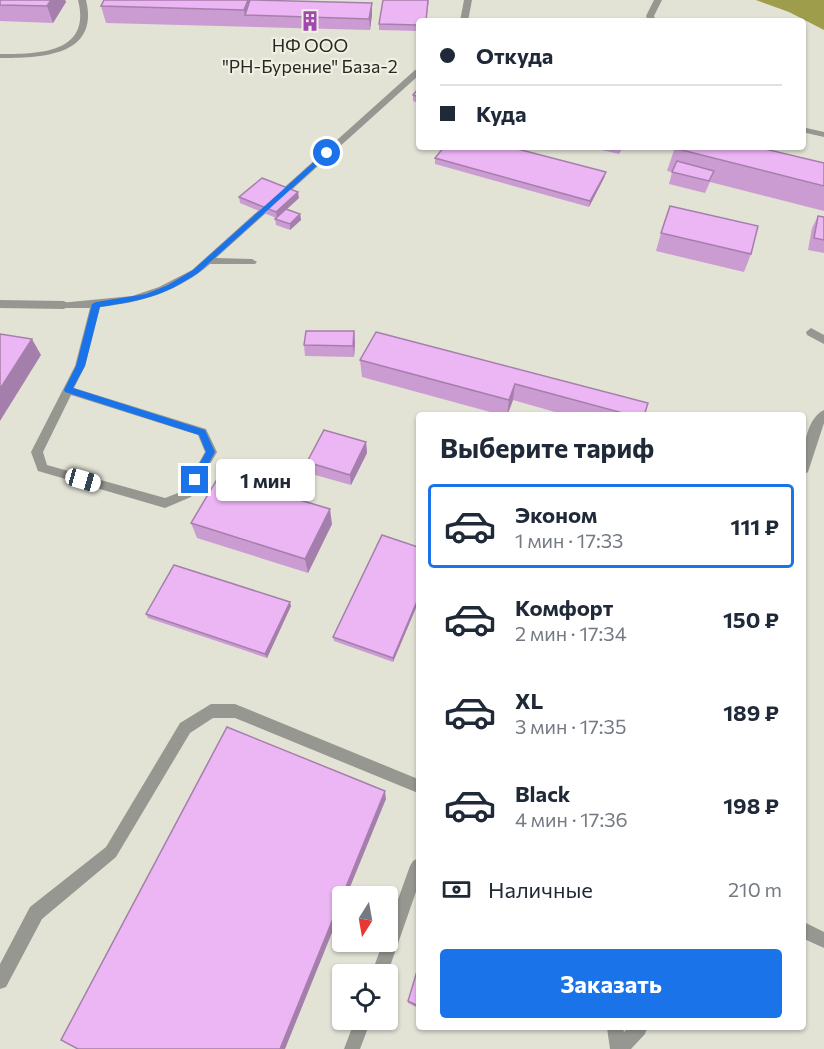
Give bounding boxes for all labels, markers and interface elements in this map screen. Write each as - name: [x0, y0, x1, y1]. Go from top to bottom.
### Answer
- building icon: НФ ООО "РН-Бурение" База-2: [298, 9, 322, 33]
- place label: НФ ООО "РН-Бурение" База-2: [222, 34, 398, 77]
- text: Откуда: [476, 42, 553, 69]
- text: Куда: [476, 100, 526, 127]
- route start: [313, 139, 340, 166]
- text: Выберите тариф: [440, 431, 654, 464]
- callout: 1 мин: [216, 459, 315, 501]
- car: [63, 466, 103, 494]
- route end: [181, 466, 208, 493]
- text: 1 мин: [240, 468, 291, 492]
- icon: car: [443, 499, 497, 553]
- text: Эконом: [515, 501, 597, 528]
- text: 111 ₽: [730, 513, 779, 540]
- text: 1 мин · 17:33: [515, 528, 623, 552]
- icon: car: [443, 592, 497, 646]
- text: Комфорт: [515, 594, 613, 621]
- text: 150 ₽: [723, 606, 779, 633]
- text: 2 мин · 17:34: [515, 621, 627, 645]
- icon: car: [443, 685, 497, 739]
- text: XL: [515, 687, 543, 714]
- text: 189 ₽: [723, 699, 779, 726]
- text: 3 мин · 17:35: [515, 714, 626, 738]
- icon: car: [443, 778, 497, 832]
- text: Black: [515, 780, 570, 807]
- text: 198 ₽: [723, 792, 779, 819]
- text: 4 мин · 17:36: [515, 807, 628, 831]
- icon: cash: [440, 873, 473, 906]
- text: Наличные: [488, 876, 593, 903]
- text: 210 m: [728, 877, 782, 901]
- north arrow: [332, 886, 398, 952]
- map controls: [332, 886, 398, 1030]
- button: Заказать: [440, 949, 782, 1018]
- button: locate: [332, 964, 398, 1030]

